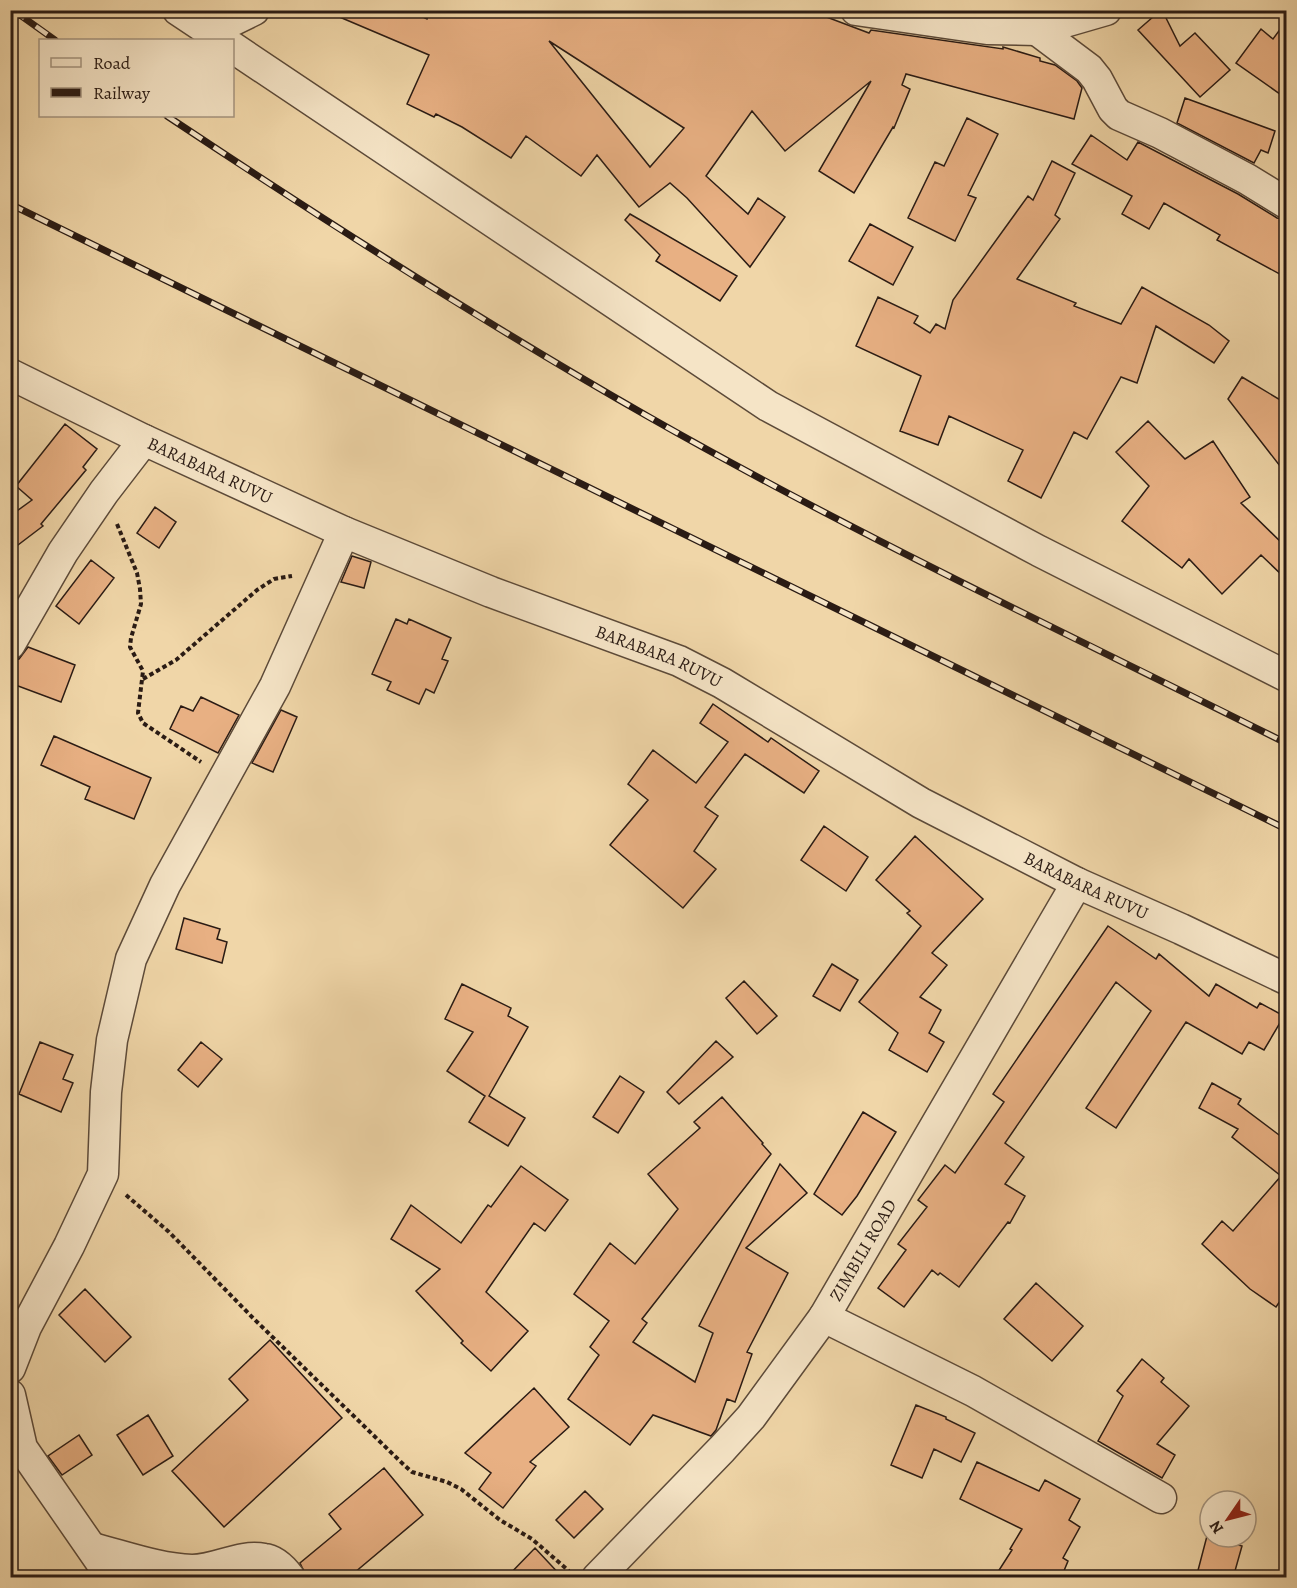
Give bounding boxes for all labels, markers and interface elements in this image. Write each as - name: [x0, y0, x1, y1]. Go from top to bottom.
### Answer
- legend: [39, 39, 234, 117]
- text: Road: [93, 51, 131, 75]
- text: Railway: [93, 81, 151, 105]
- street label: BARABARA RUVU: [144, 431, 276, 510]
- street label: BARABARA RUVU: [592, 619, 726, 693]
- street label: BARABARA RUVU: [1020, 846, 1152, 925]
- street label: ZIMBILI ROAD: [824, 1195, 902, 1306]
- north arrow: [1198, 1489, 1258, 1549]
- text: N: [1204, 1516, 1229, 1538]

